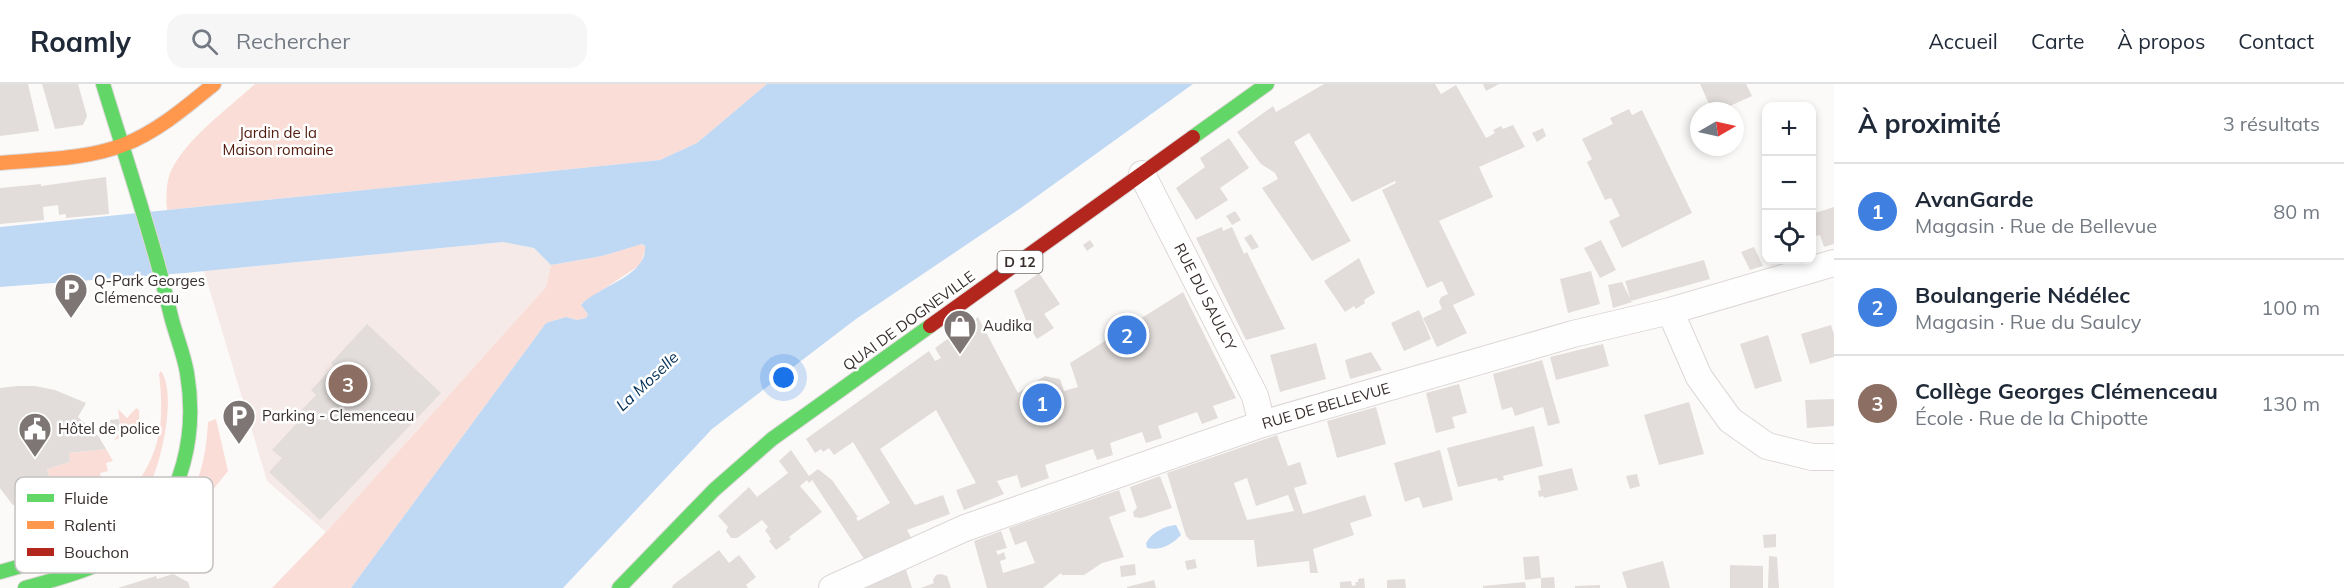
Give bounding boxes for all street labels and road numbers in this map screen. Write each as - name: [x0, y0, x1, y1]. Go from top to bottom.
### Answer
- street label: RUE DU SAULCY: [1170, 240, 1241, 354]
- road number: D 12: [998, 251, 1042, 273]
- street label: QUAI DE DOGNEVILLE: [839, 266, 979, 375]
- street label: RUE DE BELLEVUE: [1260, 378, 1392, 433]

